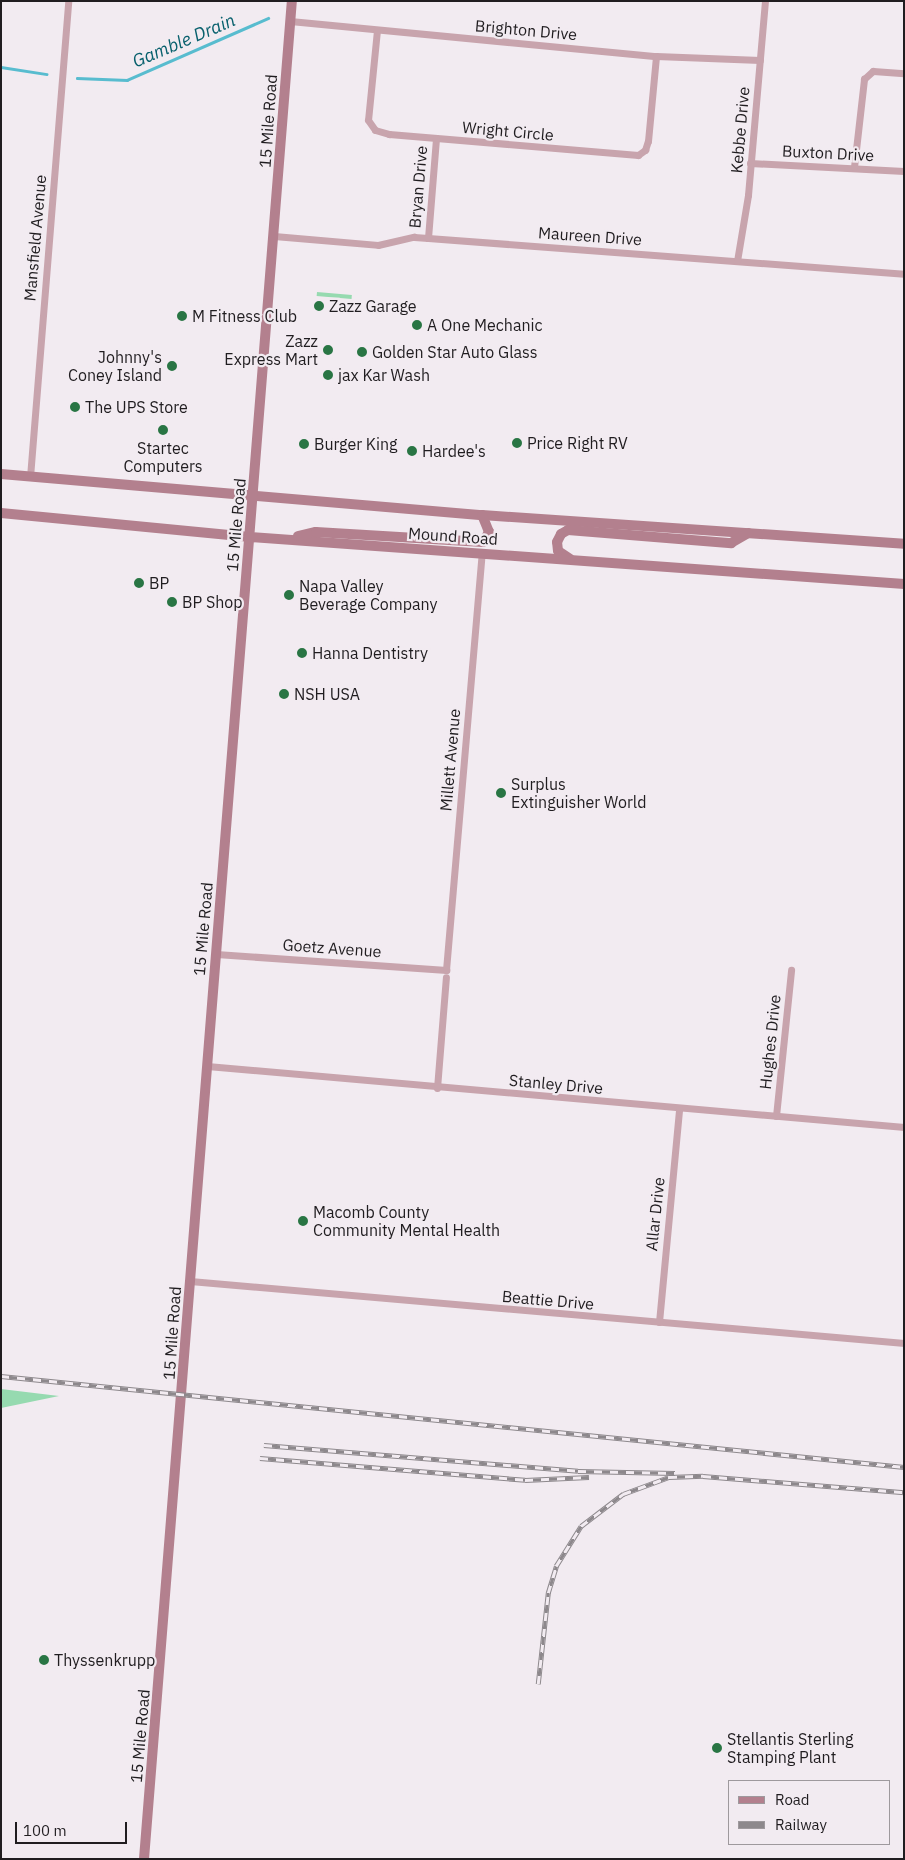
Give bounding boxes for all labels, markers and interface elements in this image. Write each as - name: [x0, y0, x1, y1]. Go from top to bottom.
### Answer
- water label: Gamble Drain: [129, 10, 239, 72]
- street label: Brighton Drive: [474, 16, 578, 44]
- street label: 15 Mile Road: [255, 74, 281, 168]
- street label: Kebbe Drive: [727, 86, 753, 174]
- street label: Wright Circle: [461, 117, 555, 145]
- street label: Buxton Drive: [781, 141, 875, 165]
- street label: Bryan Drive: [405, 145, 431, 229]
- street label: Mansfield Avenue: [20, 174, 50, 302]
- street label: Maureen Drive: [537, 223, 643, 249]
- place label: Zazz Garage: [329, 296, 417, 316]
- marker: Zazz Garage: [313, 300, 325, 312]
- place label: M Fitness Club: [192, 306, 297, 326]
- marker: M Fitness Club: [176, 310, 188, 322]
- place label: A One Mechanic: [427, 315, 543, 335]
- marker: A One Mechanic: [411, 319, 423, 331]
- place label: Zazz Express Mart: [224, 331, 318, 369]
- place label: Golden Star Auto Glass: [372, 342, 538, 362]
- marker: Zazz Express Mart: [322, 344, 334, 356]
- marker: Golden Star Auto Glass: [356, 346, 368, 358]
- place label: Johnny's Coney Island: [68, 347, 162, 385]
- marker: Johnny's Coney Island: [166, 360, 178, 372]
- place label: jax Kar Wash: [338, 365, 430, 385]
- marker: jax Kar Wash: [322, 369, 334, 381]
- place label: The UPS Store: [85, 397, 188, 417]
- marker: The UPS Store: [69, 401, 81, 413]
- marker: Startec Computers: [157, 424, 169, 436]
- place label: Price Right RV: [527, 433, 628, 453]
- place label: Burger King: [314, 434, 398, 454]
- marker: Price Right RV: [511, 437, 523, 449]
- place label: Startec Computers: [123, 438, 203, 476]
- marker: Burger King: [298, 438, 310, 450]
- place label: Hardee's: [422, 441, 486, 461]
- marker: Hardee's: [406, 445, 418, 457]
- street label: 15 Mile Road: [222, 478, 250, 572]
- street label: Mound Road: [407, 523, 499, 549]
- place label: BP: [149, 573, 169, 593]
- place label: Napa Valley Beverage Company: [299, 576, 438, 614]
- marker: BP: [133, 577, 145, 589]
- marker: Napa Valley Beverage Company: [283, 589, 295, 601]
- place label: BP Shop: [182, 592, 243, 612]
- marker: BP Shop: [166, 596, 178, 608]
- place label: Hanna Dentistry: [312, 643, 428, 663]
- marker: Hanna Dentistry: [296, 647, 308, 659]
- place label: NSH USA: [294, 684, 360, 704]
- marker: NSH USA: [278, 688, 290, 700]
- street label: Millett Avenue: [436, 708, 464, 812]
- place label: Surplus Extinguisher World: [511, 774, 646, 812]
- marker: Surplus Extinguisher World: [495, 787, 507, 799]
- street label: 15 Mile Road: [189, 882, 217, 976]
- street label: Goetz Avenue: [282, 935, 382, 961]
- street label: Hughes Drive: [755, 994, 785, 1090]
- street label: Stanley Drive: [508, 1070, 604, 1098]
- street label: Allar Drive: [642, 1176, 668, 1252]
- place label: Macomb County Community Mental Health: [313, 1202, 500, 1240]
- marker: Macomb County Community Mental Health: [297, 1215, 309, 1227]
- street label: 15 Mile Road: [159, 1286, 185, 1380]
- street label: Beattie Drive: [501, 1286, 595, 1314]
- place label: Thyssenkrupp: [54, 1650, 155, 1670]
- marker: Thyssenkrupp: [38, 1654, 50, 1666]
- street label: 15 Mile Road: [126, 1689, 154, 1783]
- place label: Stellantis Sterling Stamping Plant: [727, 1729, 853, 1767]
- marker: Stellantis Sterling Stamping Plant: [711, 1742, 723, 1754]
- legend: [728, 1780, 890, 1845]
- text: Road: [775, 1790, 810, 1809]
- scale bar: [18, 1812, 130, 1844]
- text: Railway: [775, 1815, 827, 1834]
- text: 100 m: [23, 1821, 67, 1840]

